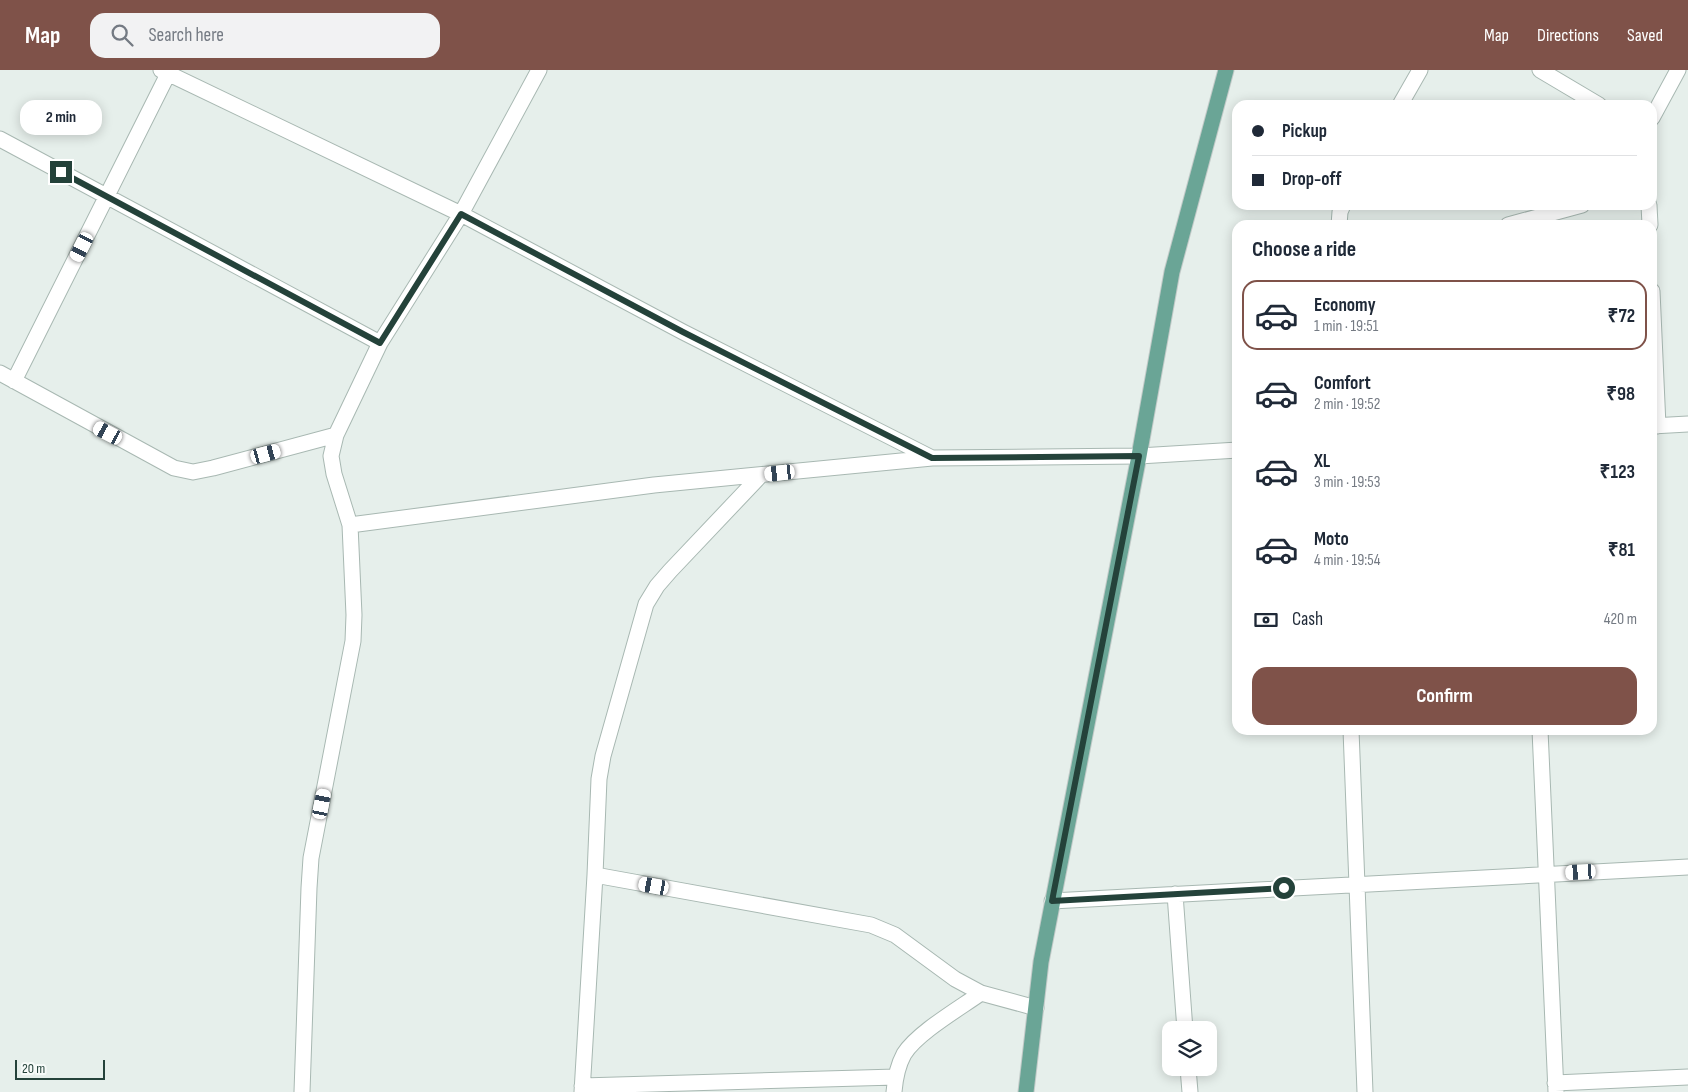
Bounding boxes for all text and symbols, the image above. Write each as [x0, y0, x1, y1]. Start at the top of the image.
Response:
search box [90, 13, 440, 58]
text: Map [25, 21, 60, 50]
icon: search [108, 21, 136, 49]
text: Search here [148, 24, 224, 47]
text: Map [1484, 25, 1509, 46]
text: Directions [1537, 25, 1599, 46]
text: Saved [1627, 25, 1663, 46]
callout: 2 min [20, 99, 102, 134]
text: 2 min [46, 108, 76, 127]
text: Pickup [1282, 120, 1327, 143]
route end [50, 161, 72, 183]
text: Drop-off [1282, 168, 1342, 191]
car [68, 230, 95, 264]
text: Choose a ride [1252, 236, 1356, 263]
icon: car [1254, 293, 1299, 338]
text: Economy [1314, 294, 1376, 317]
text: ₹72 [1608, 305, 1635, 328]
text: 1 min · 19:51 [1314, 317, 1378, 336]
icon: car [1254, 371, 1299, 416]
text: Comfort [1314, 372, 1371, 395]
text: ₹98 [1606, 383, 1635, 406]
text: 2 min · 19:52 [1314, 395, 1380, 414]
car [91, 419, 124, 447]
car [249, 443, 282, 465]
icon: car [1254, 449, 1299, 494]
text: XL [1314, 450, 1330, 473]
text: ₹123 [1600, 461, 1635, 484]
car [764, 464, 795, 482]
text: 3 min · 19:53 [1314, 473, 1380, 492]
icon: car [1254, 527, 1299, 572]
text: Moto [1314, 528, 1349, 551]
text: ₹81 [1608, 539, 1635, 562]
text: 4 min · 19:54 [1314, 551, 1380, 570]
icon: cash [1252, 606, 1280, 634]
text: Cash [1292, 608, 1323, 631]
text: 420 m [1604, 610, 1637, 629]
button: Confirm [1252, 667, 1637, 725]
car [311, 788, 332, 820]
car [1565, 864, 1596, 880]
car [637, 876, 670, 896]
route start [1273, 877, 1295, 899]
map controls [1162, 1021, 1217, 1076]
button: layers [1162, 1021, 1217, 1076]
scale bar [15, 1057, 105, 1080]
text: 20 m [22, 1060, 45, 1077]

